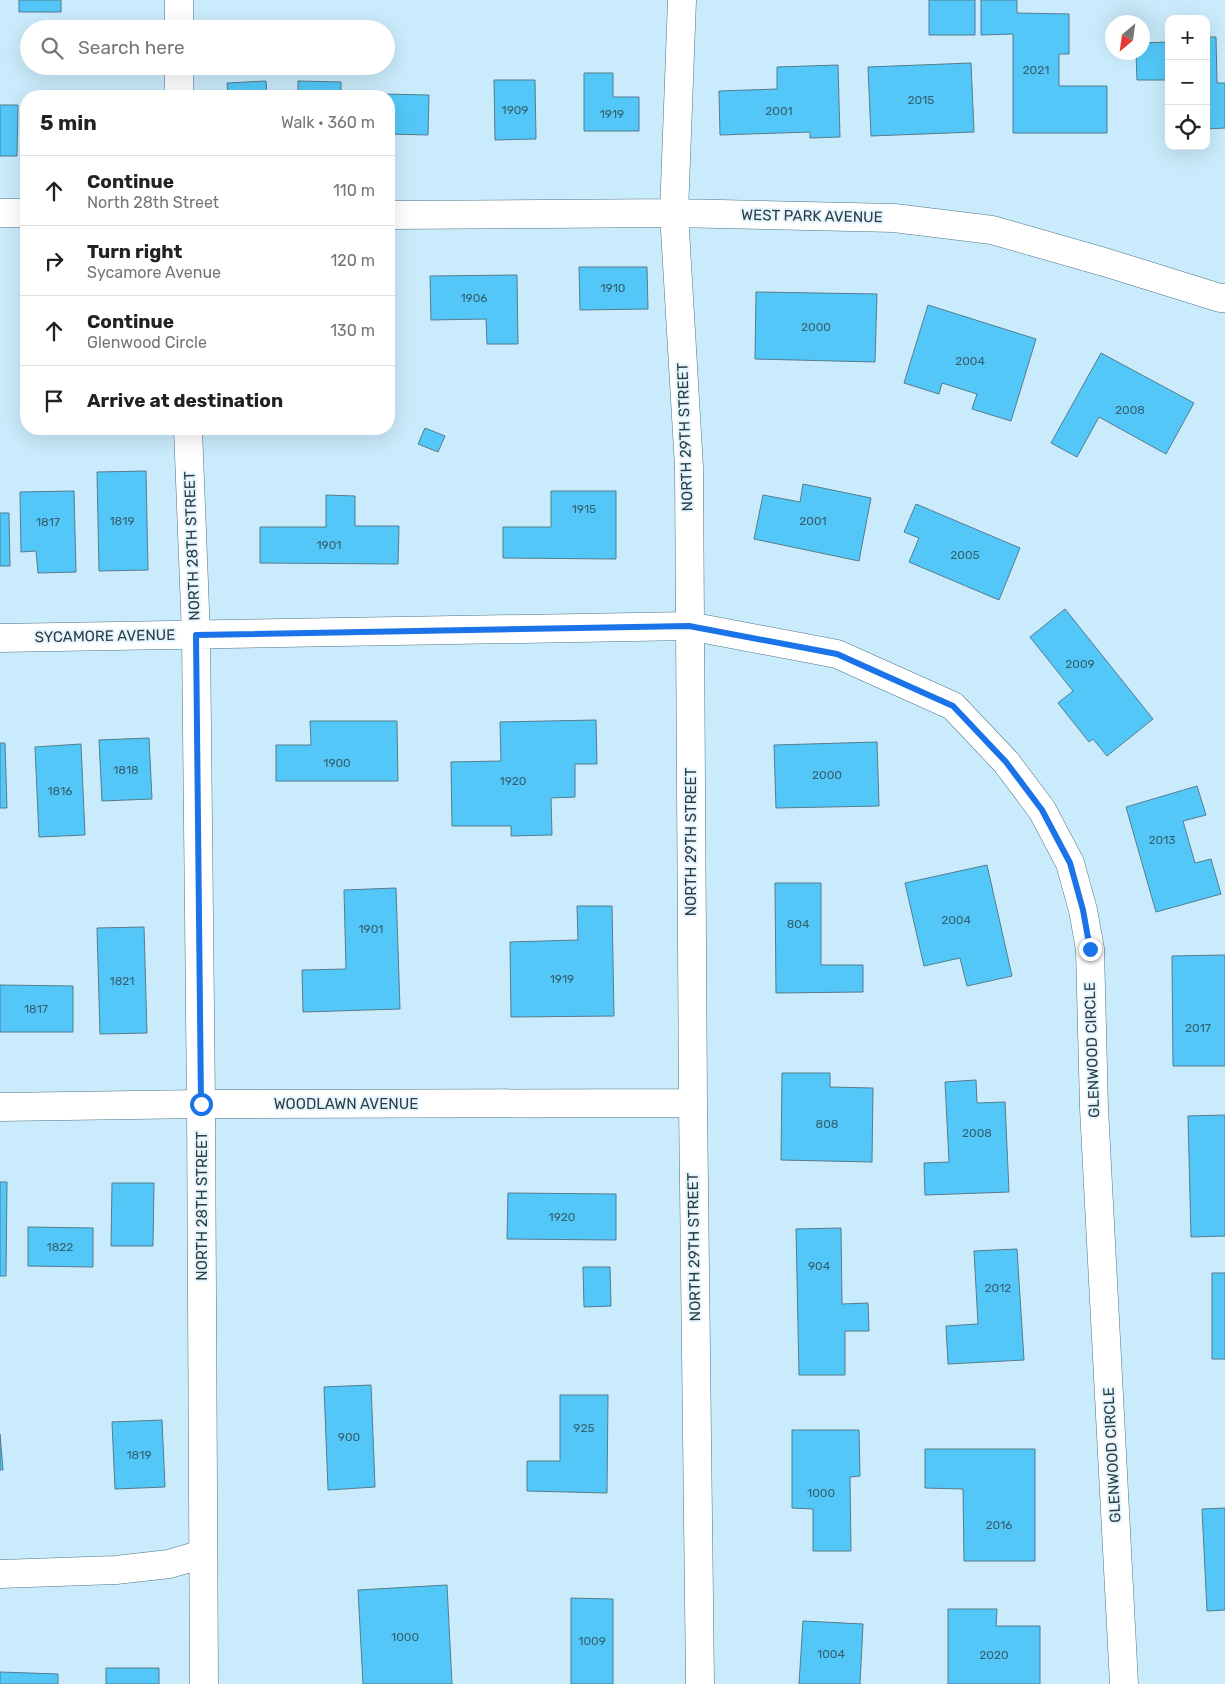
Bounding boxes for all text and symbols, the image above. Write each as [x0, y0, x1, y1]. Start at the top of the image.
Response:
north arrow [1105, 15, 1150, 60]
map controls [1165, 15, 1210, 150]
button: + [1165, 15, 1210, 60]
search box [20, 20, 395, 75]
icon: search [38, 34, 66, 62]
text: Search here [78, 36, 185, 59]
button: − [1165, 60, 1210, 105]
house number: 2021 [1023, 63, 1049, 77]
house number: 2015 [908, 93, 934, 107]
house number: 1909 [502, 103, 529, 117]
house number: 2001 [765, 104, 793, 118]
button: locate [1165, 105, 1210, 150]
house number: 1919 [600, 107, 624, 121]
text: 5 min [40, 110, 97, 135]
text: Walk · 360 m [281, 113, 375, 132]
text: Continue [87, 170, 174, 193]
icon: ahead [40, 177, 68, 205]
text: 110 m [333, 181, 375, 200]
text: North 28th Street [87, 193, 219, 212]
street label: WEST PARK AVENUE [741, 206, 883, 226]
text: Turn right [87, 240, 182, 263]
icon: right [40, 247, 68, 275]
text: 120 m [330, 251, 375, 270]
text: Sycamore Avenue [87, 263, 221, 282]
house number: 1910 [600, 281, 626, 295]
house number: 1906 [460, 291, 488, 305]
text: Continue [87, 310, 174, 333]
icon: ahead [40, 317, 68, 345]
house number: 2000 [801, 320, 831, 334]
text: 130 m [330, 321, 375, 340]
text: Glenwood Circle [87, 333, 207, 352]
house number: 2004 [955, 354, 985, 368]
street label: NORTH 29TH STREET [673, 362, 697, 512]
icon: arrive [40, 387, 68, 415]
text: Arrive at destination [87, 389, 283, 412]
house number: 2008 [1115, 403, 1145, 417]
street label: NORTH 28TH STREET [180, 471, 204, 621]
house number: 1915 [572, 502, 596, 516]
house number: 1819 [109, 514, 135, 528]
house number: 2001 [799, 514, 827, 528]
house number: 1817 [36, 515, 60, 529]
house number: 1901 [316, 538, 342, 552]
house number: 2005 [950, 548, 980, 562]
street label: SYCAMORE AVENUE [35, 626, 175, 646]
house number: 2009 [1065, 657, 1095, 671]
house number: 1900 [323, 756, 351, 770]
house number: 1818 [113, 763, 139, 777]
street label: NORTH 29TH STREET [682, 767, 700, 916]
house number: 2000 [812, 768, 842, 782]
house number: 1920 [500, 774, 526, 788]
house number: 1816 [47, 784, 73, 798]
house number: 2013 [1148, 833, 1176, 847]
house number: 2004 [941, 913, 971, 927]
house number: 804 [787, 917, 810, 931]
house number: 1901 [358, 922, 384, 936]
route end [1079, 938, 1102, 961]
house number: 1919 [550, 972, 574, 986]
house number: 1821 [110, 974, 134, 988]
street label: GLENWOOD CIRCLE [1081, 982, 1103, 1118]
house number: 1817 [24, 1002, 48, 1016]
house number: 2017 [1185, 1021, 1211, 1035]
route start [190, 1093, 213, 1116]
street label: WOODLAWN AVENUE [274, 1095, 418, 1113]
house number: 808 [816, 1117, 838, 1131]
house number: 2008 [962, 1126, 992, 1140]
street label: NORTH 28TH STREET [193, 1131, 211, 1281]
street label: NORTH 29TH STREET [684, 1172, 704, 1322]
house number: 1920 [549, 1210, 575, 1224]
house number: 1822 [47, 1240, 73, 1254]
house number: 904 [808, 1259, 831, 1273]
house number: 2012 [985, 1281, 1011, 1295]
street label: GLENWOOD CIRCLE [1099, 1387, 1125, 1523]
house number: 925 [573, 1421, 595, 1435]
house number: 900 [338, 1430, 360, 1444]
house number: 1819 [126, 1448, 152, 1462]
house number: 1000 [807, 1486, 835, 1500]
house number: 2016 [985, 1518, 1013, 1532]
house number: 1000 [391, 1630, 419, 1644]
house number: 1009 [578, 1634, 606, 1648]
house number: 1004 [817, 1647, 845, 1661]
house number: 2020 [979, 1648, 1009, 1662]

